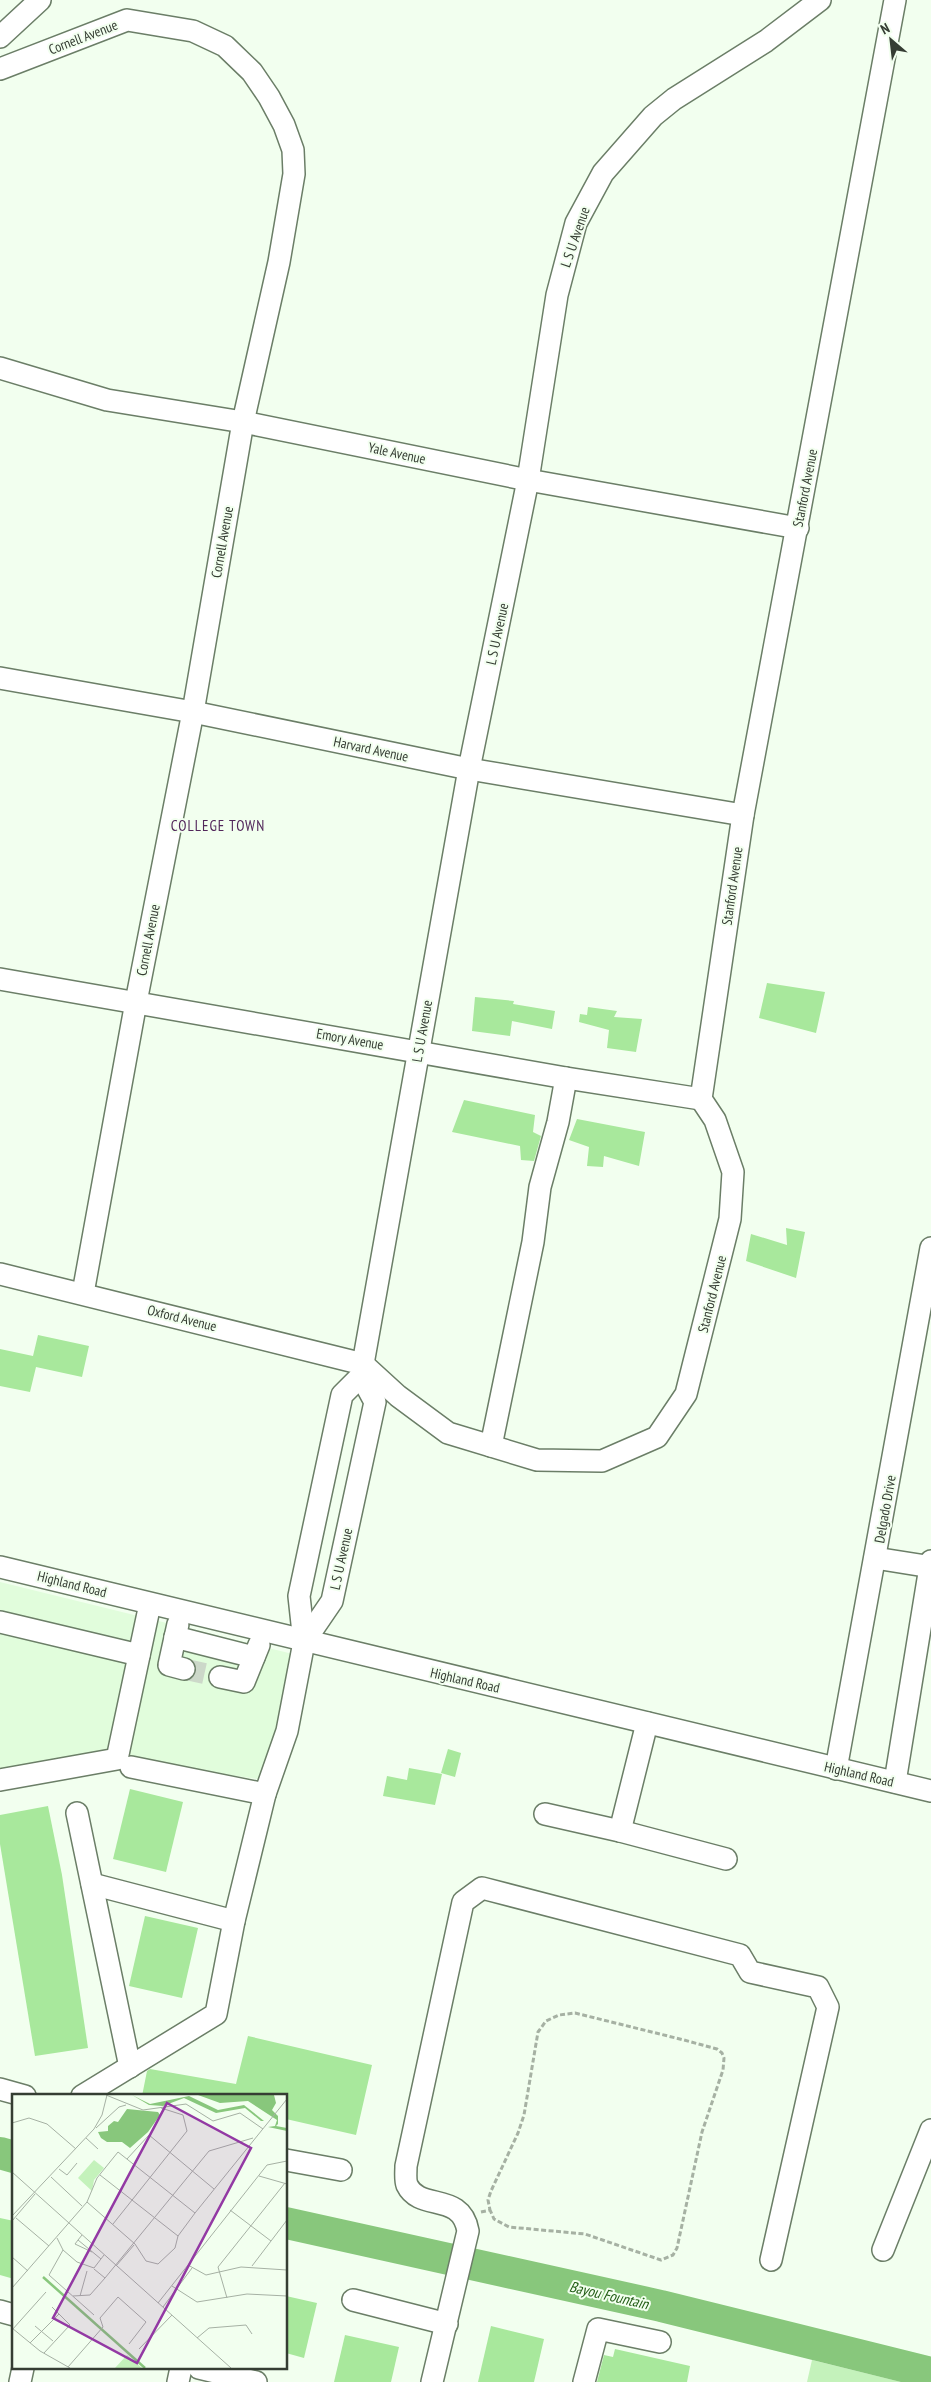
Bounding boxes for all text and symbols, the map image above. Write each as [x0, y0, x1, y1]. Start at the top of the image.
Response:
north arrow [866, 15, 916, 65]
street label: Cornell Avenue [46, 16, 120, 58]
text: N [877, 19, 892, 38]
street label: L S U Avenue [556, 204, 594, 269]
street label: Yale Avenue [367, 438, 428, 468]
street label: Stanford Avenue [789, 447, 821, 529]
street label: Cornell Avenue [207, 505, 237, 579]
street label: L S U Avenue [482, 601, 512, 666]
street label: Harvard Avenue [332, 732, 410, 766]
district label: COLLEGE TOWN [171, 816, 265, 835]
street label: Stanford Avenue [718, 845, 746, 926]
street label: Cornell Avenue [132, 903, 164, 977]
street label: L S U Avenue [408, 998, 436, 1063]
street label: Emory Avenue [315, 1024, 385, 1054]
street label: Stanford Avenue [694, 1253, 730, 1335]
street label: Oxford Avenue [146, 1301, 219, 1335]
street label: Delgado Drive [870, 1473, 900, 1544]
street label: L S U Avenue [326, 1526, 356, 1591]
street label: Highland Road [36, 1567, 108, 1601]
street label: Highland Road [429, 1663, 501, 1697]
street label: Highland Road [823, 1757, 895, 1791]
inset map [12, 2094, 288, 2370]
water label: Bayou Fountain [568, 2277, 652, 2314]

